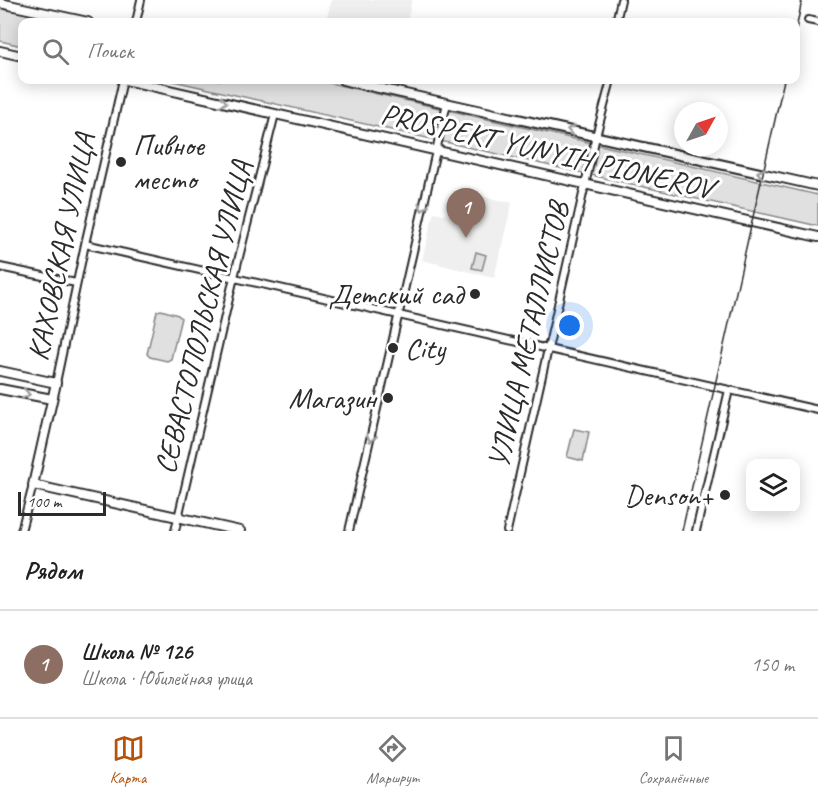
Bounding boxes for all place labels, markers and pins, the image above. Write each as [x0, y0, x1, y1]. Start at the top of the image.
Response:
place label: Пивное место [133, 126, 206, 198]
marker: Пивное место [114, 155, 128, 169]
pin: 1 [446, 188, 486, 238]
place label: Детский сад [328, 275, 465, 313]
marker: Детский сад [468, 287, 482, 301]
place label: City [405, 329, 447, 367]
marker: City [386, 341, 400, 355]
place label: Магазин [289, 379, 379, 417]
marker: Магазин [381, 391, 395, 405]
place label: Denson+ [624, 476, 715, 514]
marker: Denson+ [718, 488, 732, 502]

